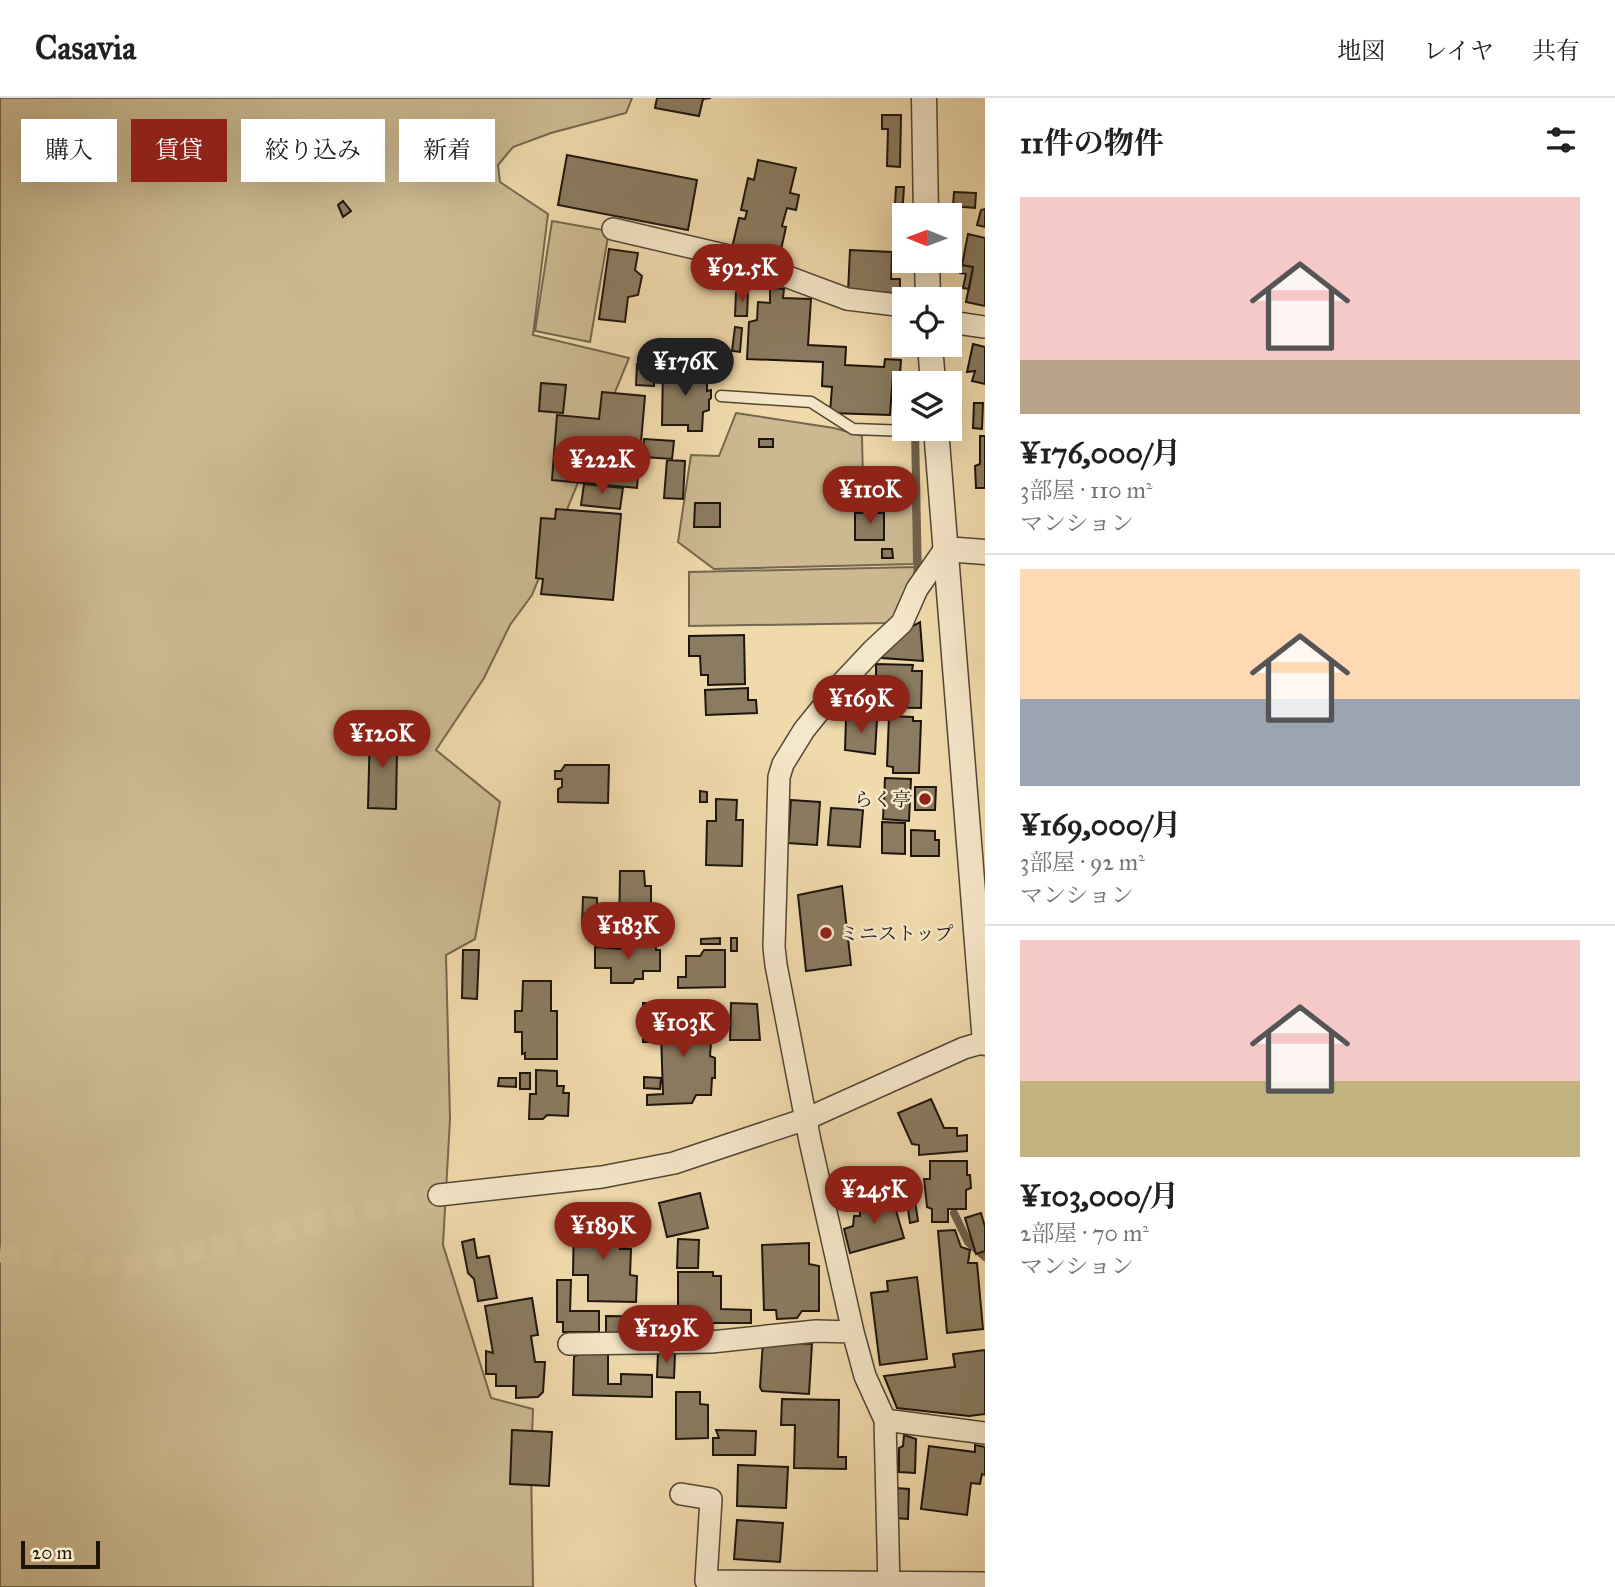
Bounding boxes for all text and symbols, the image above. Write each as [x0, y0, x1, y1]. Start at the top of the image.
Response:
text: Casavia [35, 28, 136, 68]
text: 地図 [1337, 36, 1385, 66]
text: レイヤ [1423, 36, 1494, 66]
text: 共有 [1532, 36, 1580, 66]
chip: 購入 [21, 119, 117, 182]
chip: 賃貸 [131, 119, 227, 182]
chip: 絞り込み [241, 119, 385, 182]
chip: 新着 [399, 119, 495, 182]
icon: filters [1542, 121, 1580, 159]
text: 11件の物件 [1020, 125, 1164, 161]
north arrow [892, 203, 962, 273]
map controls [892, 203, 962, 441]
icon: home [1237, 243, 1363, 369]
pin: ¥92.5K [685, 244, 799, 304]
text: ¥92.5K [707, 253, 777, 281]
button: locate [892, 287, 962, 357]
pin: ¥176K [636, 338, 734, 398]
text: ¥176K [653, 347, 717, 375]
button: layers [892, 371, 962, 441]
text: ¥176,000/月 [1020, 435, 1181, 471]
pin: ¥222K [553, 436, 651, 496]
text: ¥222K [569, 445, 635, 473]
pin: ¥110K [821, 466, 919, 526]
text: ¥110K [839, 475, 901, 503]
text: 3部屋 · 110 m² [1020, 476, 1153, 504]
text: マンション [1020, 509, 1134, 537]
icon: home [1237, 615, 1363, 741]
pin: ¥169K [812, 676, 910, 735]
text: ¥169K [829, 684, 893, 712]
pin: ¥120K [333, 710, 431, 770]
text: ¥120K [349, 719, 415, 747]
place label: らく亭 [854, 788, 911, 811]
marker: らく亭 [917, 791, 933, 807]
text: ¥169,000/月 [1020, 807, 1181, 843]
text: 3部屋 · 92 m² [1020, 848, 1145, 876]
text: マンション [1020, 881, 1134, 909]
pin: ¥183K [579, 902, 677, 962]
text: ¥183K [597, 911, 659, 939]
place label: ミニストップ [840, 922, 953, 945]
marker: ミニストップ [818, 925, 834, 941]
icon: home [1237, 986, 1363, 1112]
pin: ¥103K [634, 1000, 732, 1059]
text: ¥103K [652, 1008, 715, 1036]
pin: ¥245K [825, 1166, 923, 1226]
text: ¥245K [841, 1175, 907, 1203]
text: ¥103,000/月 [1020, 1178, 1179, 1214]
pin: ¥189K [554, 1202, 652, 1262]
text: ¥189K [570, 1211, 636, 1239]
text: 2部屋 · 70 m² [1020, 1219, 1149, 1247]
text: マンション [1020, 1252, 1134, 1280]
pin: ¥129K [617, 1306, 715, 1365]
text: ¥129K [634, 1314, 698, 1342]
scale bar [21, 1538, 100, 1570]
text: 20 m [32, 1541, 73, 1564]

